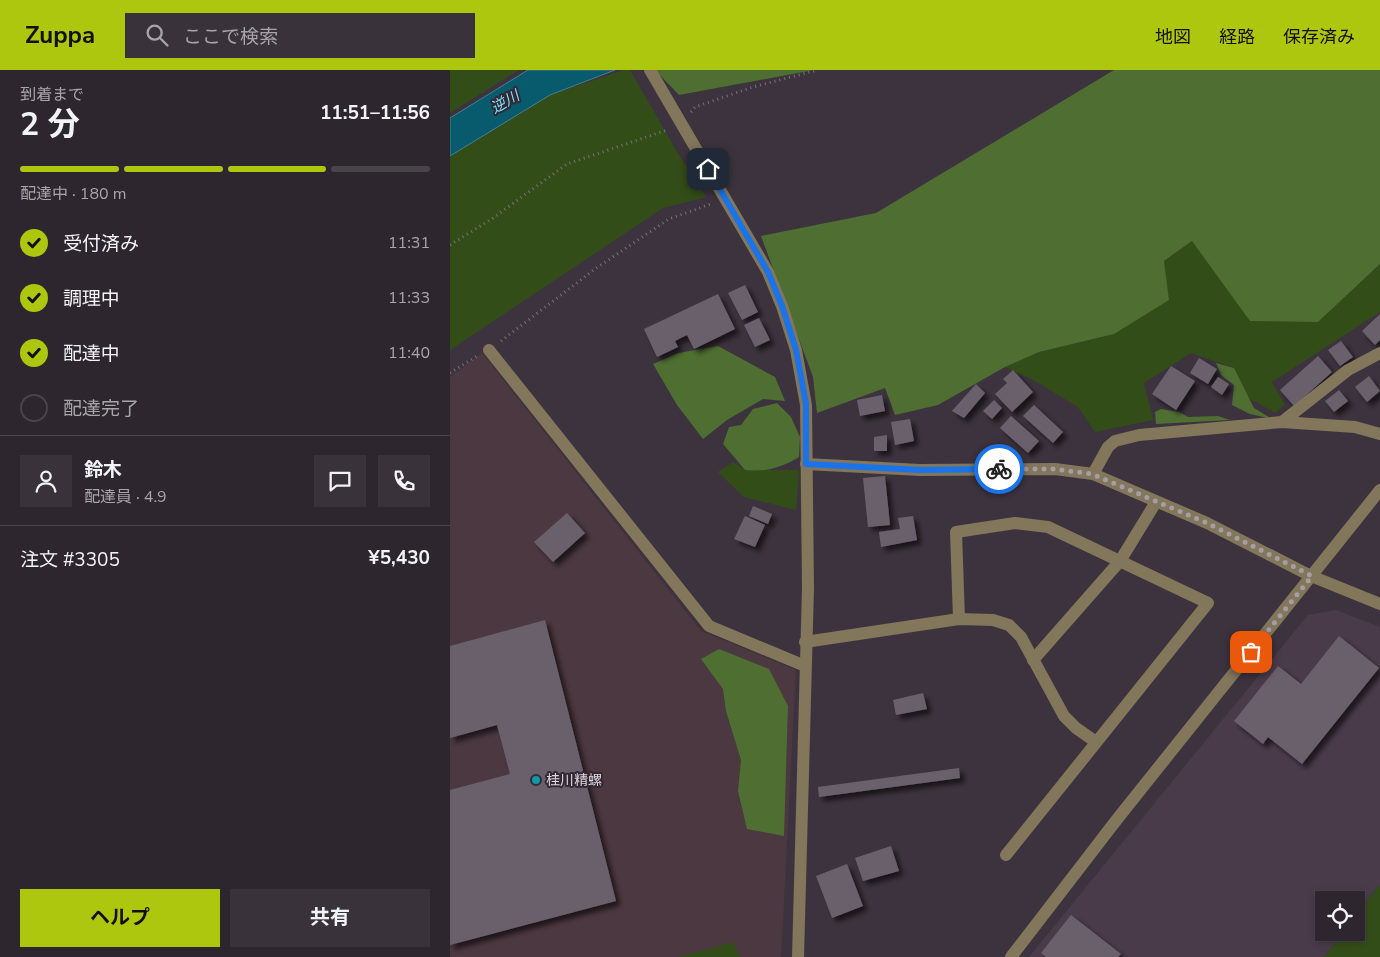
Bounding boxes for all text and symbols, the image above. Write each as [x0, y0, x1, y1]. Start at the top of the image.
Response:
search box [125, 13, 475, 58]
text: Zuppa [25, 19, 95, 51]
icon: search [143, 21, 171, 49]
text: ここで検索 [183, 24, 278, 50]
text: 地図 [1155, 25, 1191, 49]
text: 経路 [1219, 25, 1255, 49]
text: 保存済み [1283, 25, 1355, 49]
text: 到着まで [20, 84, 84, 106]
water label: 逆川 [487, 85, 525, 118]
text: 11:51–11:56 [320, 100, 430, 126]
text: 2 分 [20, 103, 80, 146]
pin [687, 148, 729, 190]
icon: home [694, 155, 722, 183]
text: 配達中 · 180 m [20, 183, 126, 205]
icon: check [20, 229, 48, 257]
text: 受付済み [63, 231, 139, 257]
text: 11:31 [388, 232, 430, 254]
icon: check [20, 284, 48, 312]
text: 調理中 [63, 286, 120, 312]
text: 11:33 [388, 287, 430, 309]
icon: check [20, 339, 48, 367]
text: 配達中 [63, 341, 120, 367]
text: 11:40 [388, 342, 430, 364]
text: 配達完了 [63, 396, 139, 422]
courier [974, 444, 1024, 494]
button: person [20, 455, 72, 507]
button: chat [314, 455, 366, 507]
button: phone [378, 455, 430, 507]
icon: bike [985, 455, 1013, 483]
text: 鈴木 [84, 457, 122, 483]
text: 配達員 · 4.9 [84, 486, 167, 508]
text: ¥5,430 [368, 545, 430, 571]
text: 注文 #3305 [20, 547, 120, 573]
pin [1230, 631, 1272, 673]
icon: bag [1237, 638, 1265, 666]
place label: 桂川精螺 [546, 771, 602, 790]
marker: 桂川精螺 [530, 774, 542, 786]
button: ヘルプ [20, 889, 220, 947]
button: 共有 [230, 889, 430, 947]
map controls [1315, 891, 1365, 941]
button: locate [1315, 891, 1365, 941]

